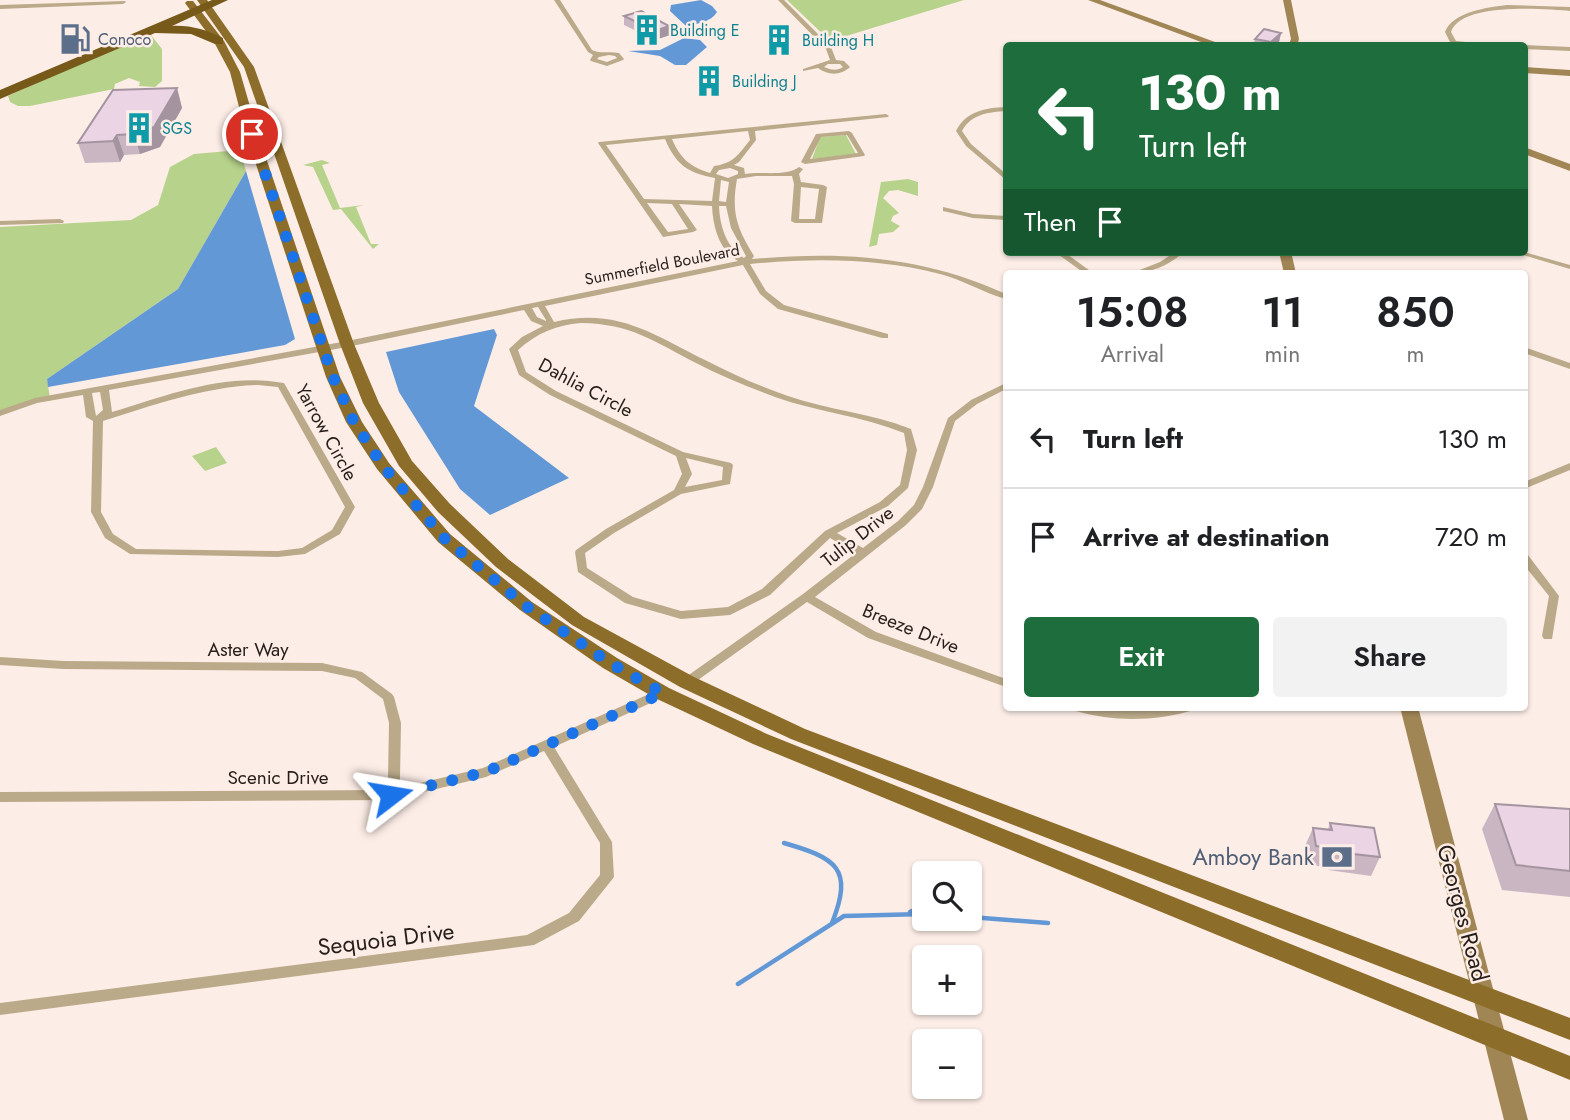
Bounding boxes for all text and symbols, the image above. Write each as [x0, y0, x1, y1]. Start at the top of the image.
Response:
building icon: Building E [630, 13, 664, 47]
place label: Building E [670, 19, 740, 42]
fuel station icon: Conoco [58, 22, 92, 56]
building icon: Building H [762, 23, 796, 57]
place label: Conoco [98, 28, 151, 51]
place label: Building H [802, 29, 874, 52]
text: 130 m [1139, 58, 1282, 128]
building icon: Building J [692, 64, 726, 98]
place label: Building J [732, 70, 797, 93]
icon: left [1024, 70, 1115, 161]
pin [222, 104, 282, 164]
building icon: SGS [122, 111, 156, 145]
icon: arrive [233, 115, 271, 153]
place label: SGS [162, 117, 192, 140]
text: Turn left [1139, 123, 1246, 169]
text: Then [1024, 203, 1077, 241]
icon: arrive [1091, 203, 1129, 241]
street label: Summerfield Boulevard [583, 238, 742, 291]
text: 15:08 [1076, 282, 1188, 343]
text: 11 [1262, 282, 1303, 343]
text: 850 [1376, 282, 1455, 343]
text: Arrival [1101, 337, 1164, 371]
text: min [1264, 337, 1300, 371]
text: m [1407, 337, 1424, 371]
street label: Dahlia Circle [534, 351, 638, 424]
street label: Yarrow Circle [289, 379, 364, 486]
icon: left [1024, 420, 1062, 458]
text: Turn left [1083, 420, 1183, 458]
text: 130 m [1437, 420, 1507, 458]
street label: Tulip Drive [815, 499, 899, 573]
icon: arrive [1024, 518, 1062, 556]
text: Arrive at destination [1083, 518, 1330, 556]
text: 720 m [1435, 518, 1507, 556]
street label: Breeze Drive [858, 597, 963, 660]
button: Exit [1024, 617, 1259, 697]
button: Share [1273, 617, 1507, 697]
street label: Aster Way [207, 636, 289, 663]
position arrow [354, 758, 428, 832]
street label: Scenic Drive [227, 764, 329, 791]
place label: Amboy Bank [1192, 840, 1315, 874]
bank icon: Amboy Bank [1320, 840, 1354, 874]
street label: Georges Road [1428, 841, 1498, 985]
map controls [912, 861, 982, 1099]
button: search [912, 861, 982, 931]
street label: Sequoia Drive [316, 914, 456, 964]
button: + [912, 945, 982, 1015]
button: − [912, 1029, 982, 1099]

